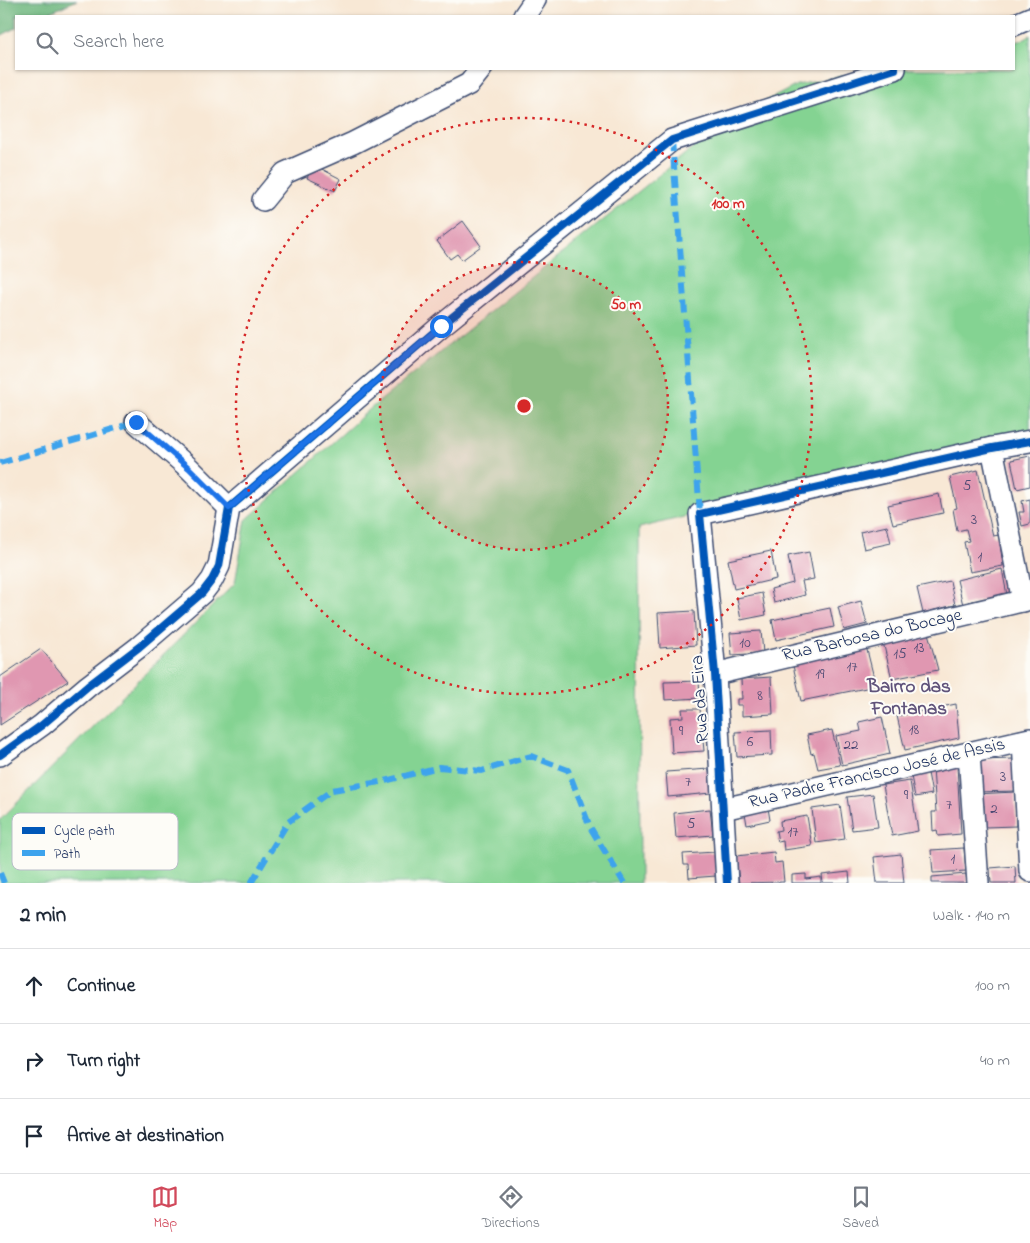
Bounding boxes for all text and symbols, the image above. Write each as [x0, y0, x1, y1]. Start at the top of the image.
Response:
search box [15, 15, 1015, 70]
icon: search [33, 29, 61, 57]
text: Search here [73, 29, 164, 56]
text: 100 m [711, 193, 745, 215]
text: 50 m [611, 294, 642, 316]
route start [430, 315, 453, 338]
centre of rings [515, 397, 533, 415]
route end [125, 411, 148, 434]
house number: 5 [963, 475, 972, 497]
house number: 3 [971, 509, 977, 531]
house number: 1 [978, 546, 983, 568]
street label: Rua Barbosa do Bocage [780, 602, 965, 670]
house number: 10 [739, 632, 751, 654]
house number: 13 [914, 637, 924, 659]
house number: 15 [893, 643, 907, 665]
street label: Rua da Eira [685, 654, 717, 744]
house number: 17 [847, 656, 857, 678]
house number: 19 [815, 663, 825, 685]
district label: Bairro das Fontanas [866, 674, 951, 723]
house number: 8 [757, 685, 763, 707]
house number: 18 [909, 719, 920, 741]
house number: 9 [679, 720, 684, 742]
house number: 6 [747, 731, 754, 753]
street label: Rua Padre Francisco José de Assis [746, 732, 1008, 816]
house number: 22 [844, 734, 859, 756]
house number: 3 [1000, 766, 1006, 788]
house number: 7 [685, 771, 691, 793]
house number: 9 [904, 784, 909, 806]
house number: 7 [946, 794, 952, 816]
house number: 2 [990, 798, 998, 820]
legend [12, 813, 178, 870]
house number: 5 [687, 813, 696, 835]
text: Cycle path [54, 821, 115, 843]
house number: 17 [788, 821, 798, 843]
text: Path [54, 844, 80, 865]
house number: 1 [951, 848, 956, 870]
text: 2 min [20, 901, 66, 931]
text: Walk · 140 m [933, 904, 1010, 928]
icon: ahead [20, 972, 48, 1000]
text: Continue [67, 973, 135, 1000]
text: 100 m [975, 974, 1010, 998]
icon: right [20, 1047, 48, 1075]
text: Turn right [67, 1048, 140, 1075]
text: 40 m [980, 1049, 1010, 1073]
icon: arrive [20, 1122, 48, 1150]
text: Arrive at destination [67, 1123, 224, 1150]
tab: Map [151, 1183, 179, 1234]
tab: Directions [482, 1183, 540, 1234]
tab: Saved [842, 1183, 879, 1234]

